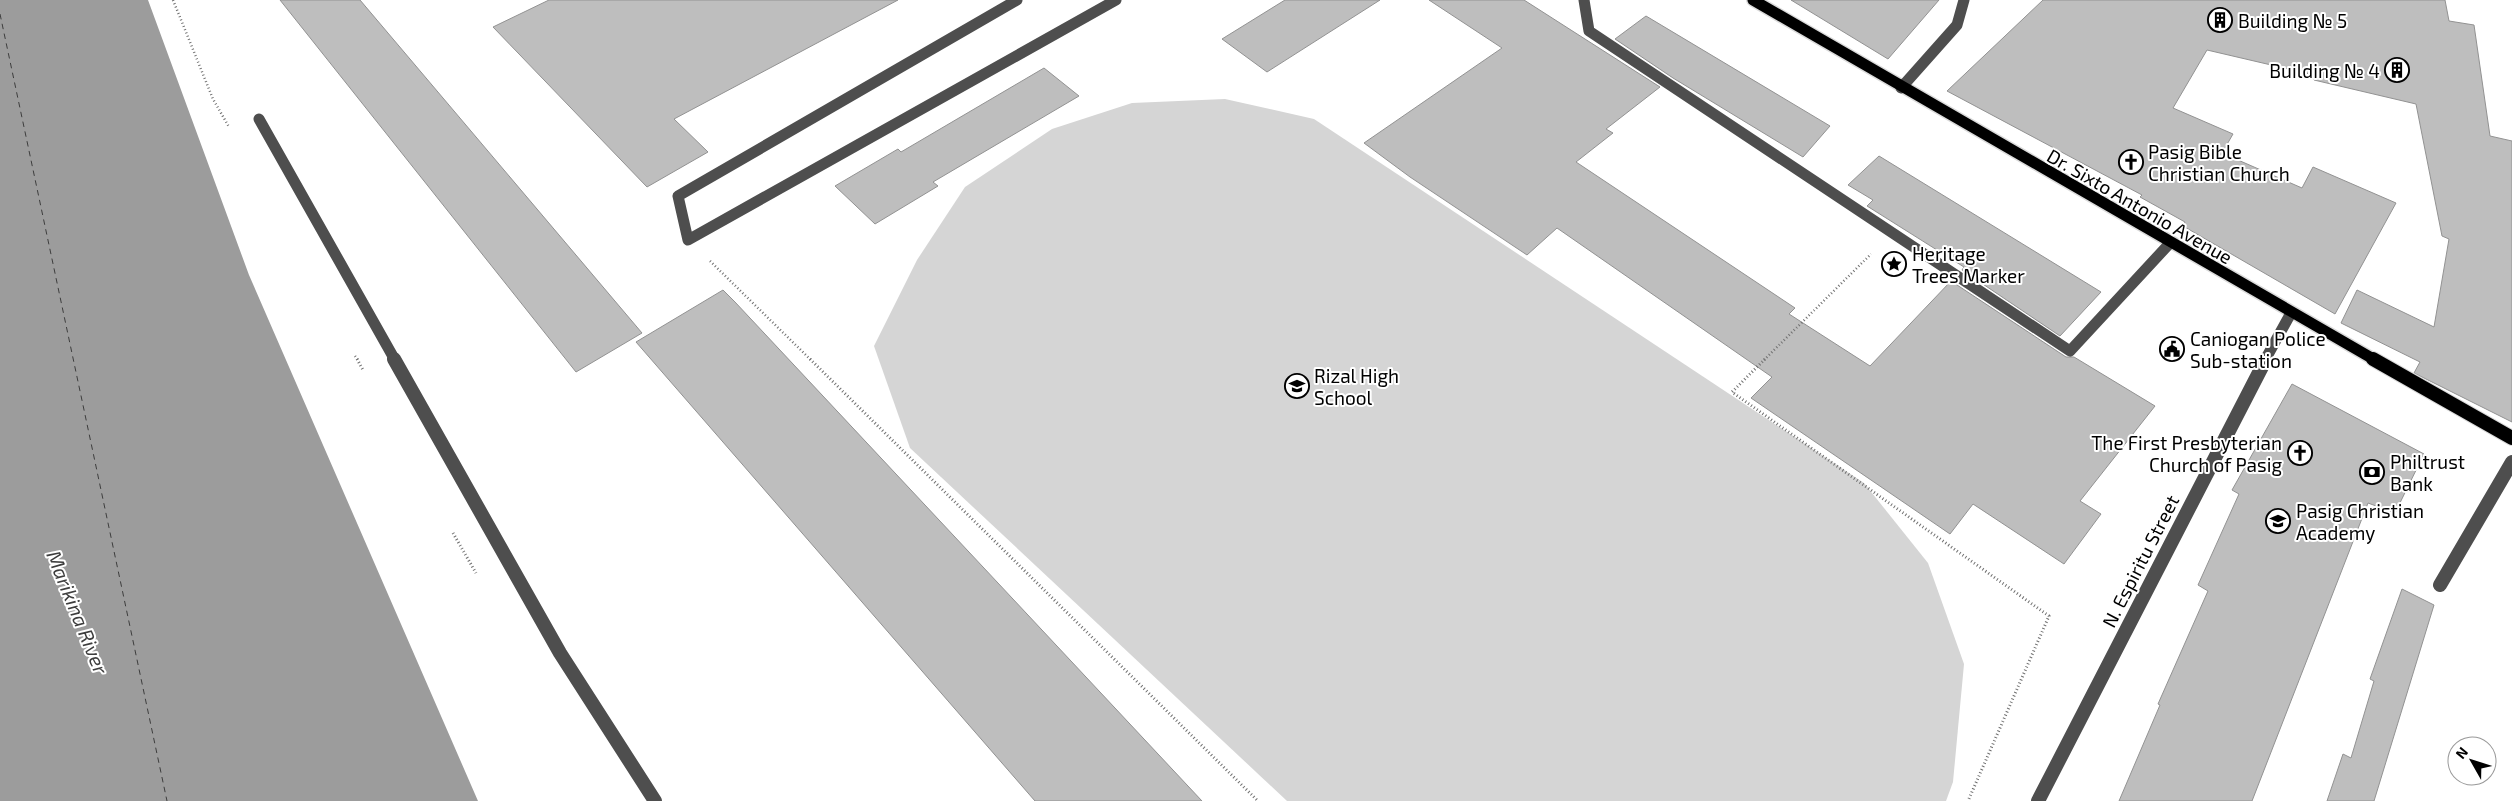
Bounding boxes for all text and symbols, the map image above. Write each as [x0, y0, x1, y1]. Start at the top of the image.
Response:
building icon: Building № 5 [2207, 7, 2233, 33]
place label: Building № 5 [2238, 9, 2347, 32]
building icon: Building № 4 [2384, 57, 2410, 83]
place label: Building № 4 [2269, 59, 2380, 82]
place label: Pasig Bible Christian Church [2148, 140, 2290, 185]
street label: Dr. Sixto Antonio Avenue [2043, 144, 2237, 268]
church icon: Pasig Bible Christian Church [2118, 149, 2144, 175]
place label: Heritage Trees Marker [1912, 242, 2025, 287]
place icon: Heritage Trees Marker [1881, 251, 1907, 277]
place label: Caniogan Police Sub-station [2190, 327, 2326, 372]
public building icon: Caniogan Police Sub-station [2159, 336, 2185, 362]
place label: Rizal High School [1314, 364, 1399, 409]
school or university icon: Rizal High School [1284, 373, 1310, 399]
place label: The First Presbyterian Church of Pasig [2091, 431, 2282, 476]
church icon: The First Presbyterian Church of Pasig [2287, 440, 2313, 466]
place label: Philtrust Bank [2390, 450, 2465, 495]
bank icon: Philtrust Bank [2359, 459, 2385, 485]
street label: N. Espiritu Street [2097, 491, 2183, 631]
place label: Pasig Christian Academy [2296, 499, 2424, 544]
school or university icon: Pasig Christian Academy [2265, 508, 2291, 534]
water label: Marikina River [42, 547, 114, 678]
north arrow [2447, 736, 2497, 786]
text: N [2452, 743, 2471, 762]

